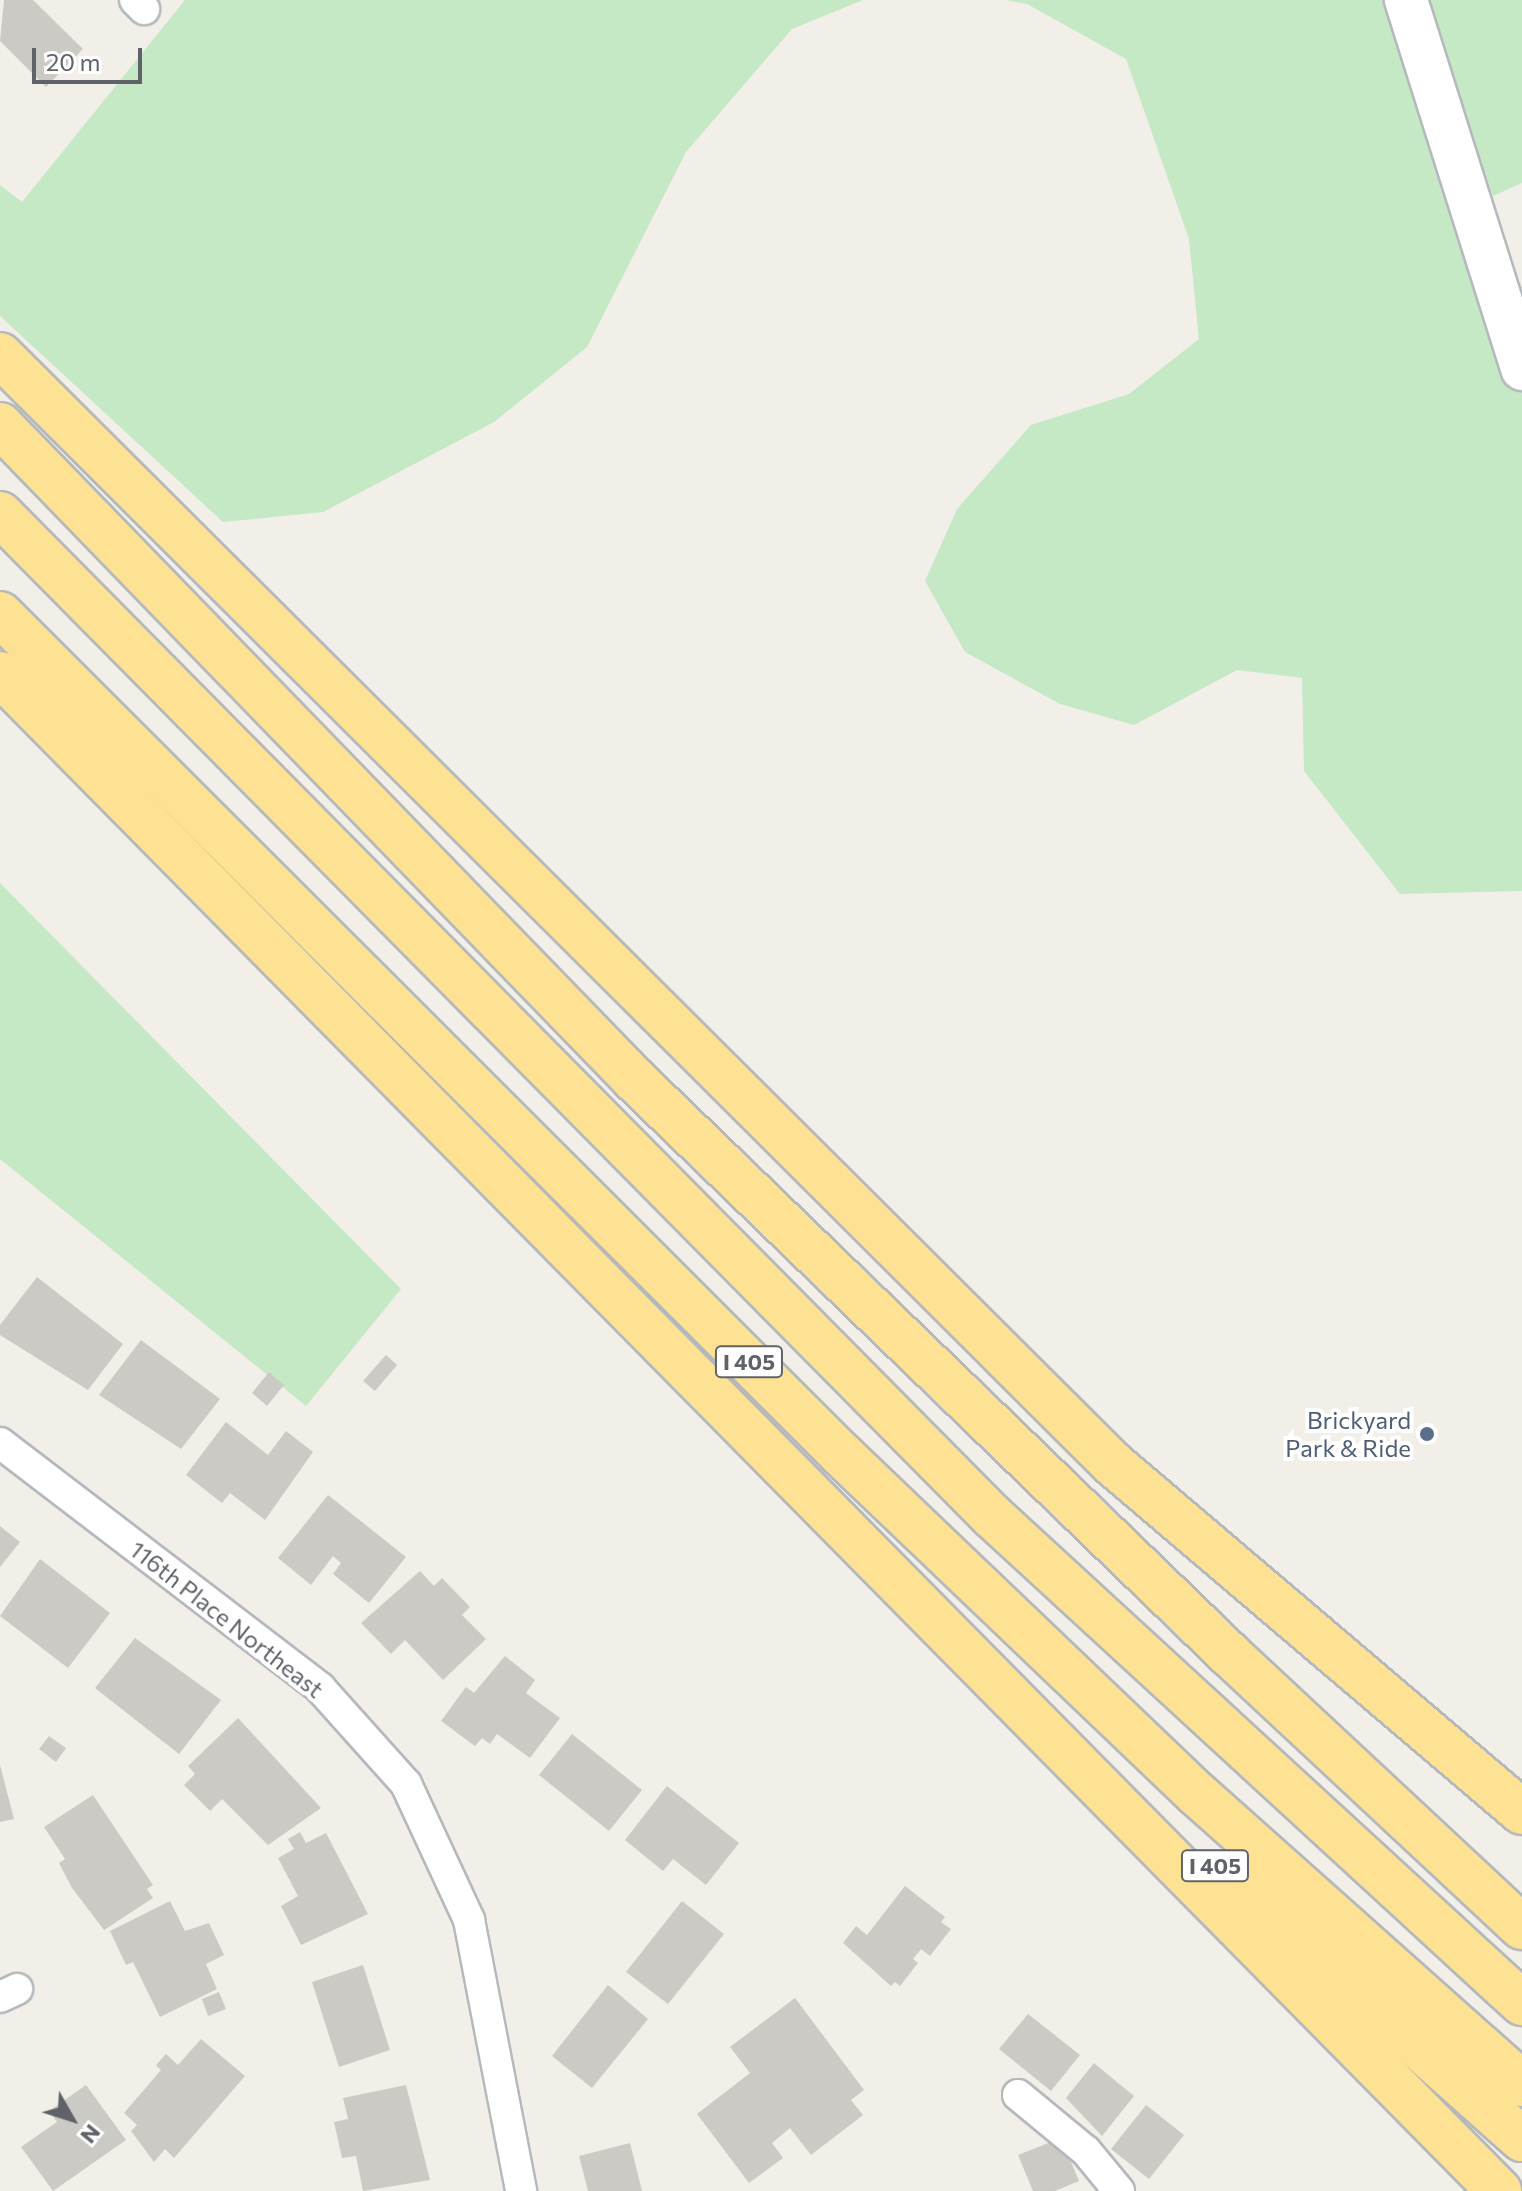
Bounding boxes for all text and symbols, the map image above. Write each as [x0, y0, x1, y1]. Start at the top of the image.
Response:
scale bar [36, 32, 146, 82]
text: 20 m [46, 47, 100, 76]
road number: I 405 [713, 1344, 785, 1380]
place label: Brickyard Park & Ride [1285, 1406, 1411, 1462]
marker: Brickyard Park & Ride [1418, 1425, 1436, 1443]
street label: 116th Place Northeast [125, 1535, 329, 1703]
road number: I 405 [1179, 1848, 1251, 1884]
north arrow [32, 2079, 112, 2159]
text: N [75, 2120, 107, 2149]

